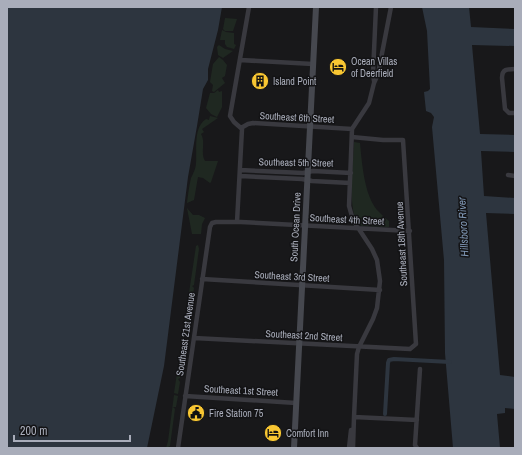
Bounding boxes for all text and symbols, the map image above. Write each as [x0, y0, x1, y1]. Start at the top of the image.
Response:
place label: Ocean Villas of Deerfield [351, 55, 397, 80]
hotel icon: Ocean Villas of Deerfield [328, 57, 348, 77]
building icon: Island Point [250, 71, 270, 91]
place label: Island Point [273, 75, 317, 88]
street label: Southeast 6th Street [259, 109, 335, 126]
street label: Southeast 5th Street [258, 155, 334, 170]
street label: South Ocean Drive [287, 191, 304, 262]
water label: Hillsboro River [454, 196, 472, 257]
street label: Southeast 18th Avenue [393, 201, 410, 287]
street label: Southeast 4th Street [309, 211, 385, 228]
street label: Southeast 3rd Street [254, 268, 331, 285]
street label: Southeast 21st Avenue [173, 291, 198, 377]
street label: Southeast 2nd Street [265, 327, 343, 344]
street label: Southeast 1st Street [204, 382, 279, 399]
public building icon: Fire Station 75 [186, 403, 206, 423]
place label: Fire Station 75 [209, 407, 264, 420]
scale bar [14, 417, 130, 443]
text: 200 m [20, 423, 47, 439]
hotel icon: Comfort Inn [263, 423, 283, 443]
place label: Comfort Inn [286, 427, 329, 440]

